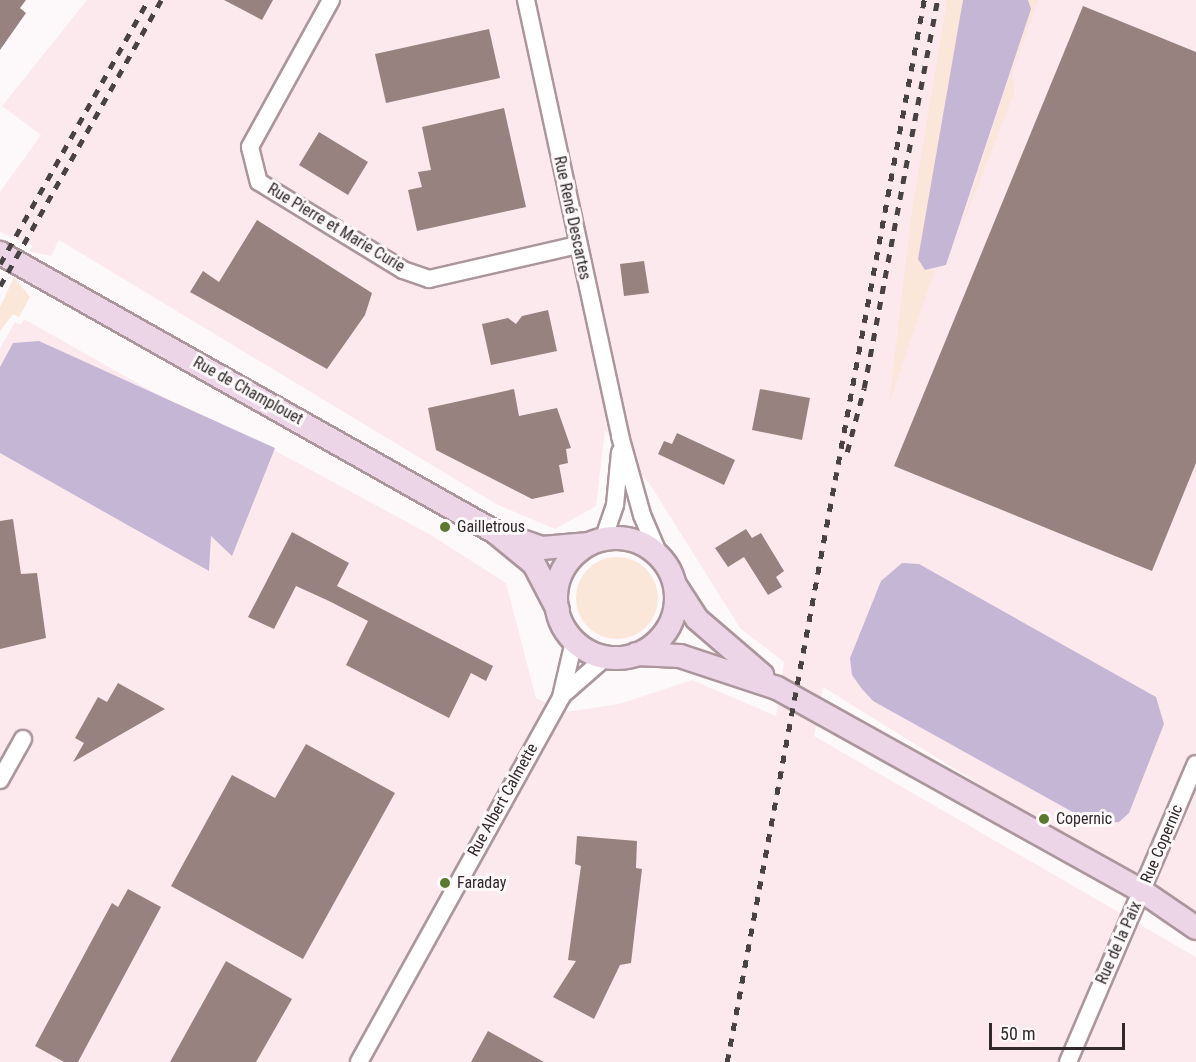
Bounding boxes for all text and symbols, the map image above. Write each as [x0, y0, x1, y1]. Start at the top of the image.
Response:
street label: Rue René Descartes [550, 154, 594, 282]
street label: Rue Pierre et Marie Curie [264, 179, 408, 277]
street label: Rue de Champlouet [190, 353, 306, 429]
place label: Gailletrous [457, 517, 525, 537]
marker: Gailletrous [438, 520, 452, 534]
street label: Rue Albert Calmette [464, 740, 542, 860]
street label: Rue Copernic [1137, 802, 1187, 886]
place label: Copernic [1056, 809, 1112, 829]
marker: Copernic [1037, 812, 1051, 826]
place label: Faraday [457, 873, 506, 893]
marker: Faraday [438, 876, 452, 890]
street label: Rue de la Paix [1092, 899, 1146, 987]
scale bar [992, 1011, 1128, 1049]
text: 50 m [1000, 1023, 1035, 1044]

